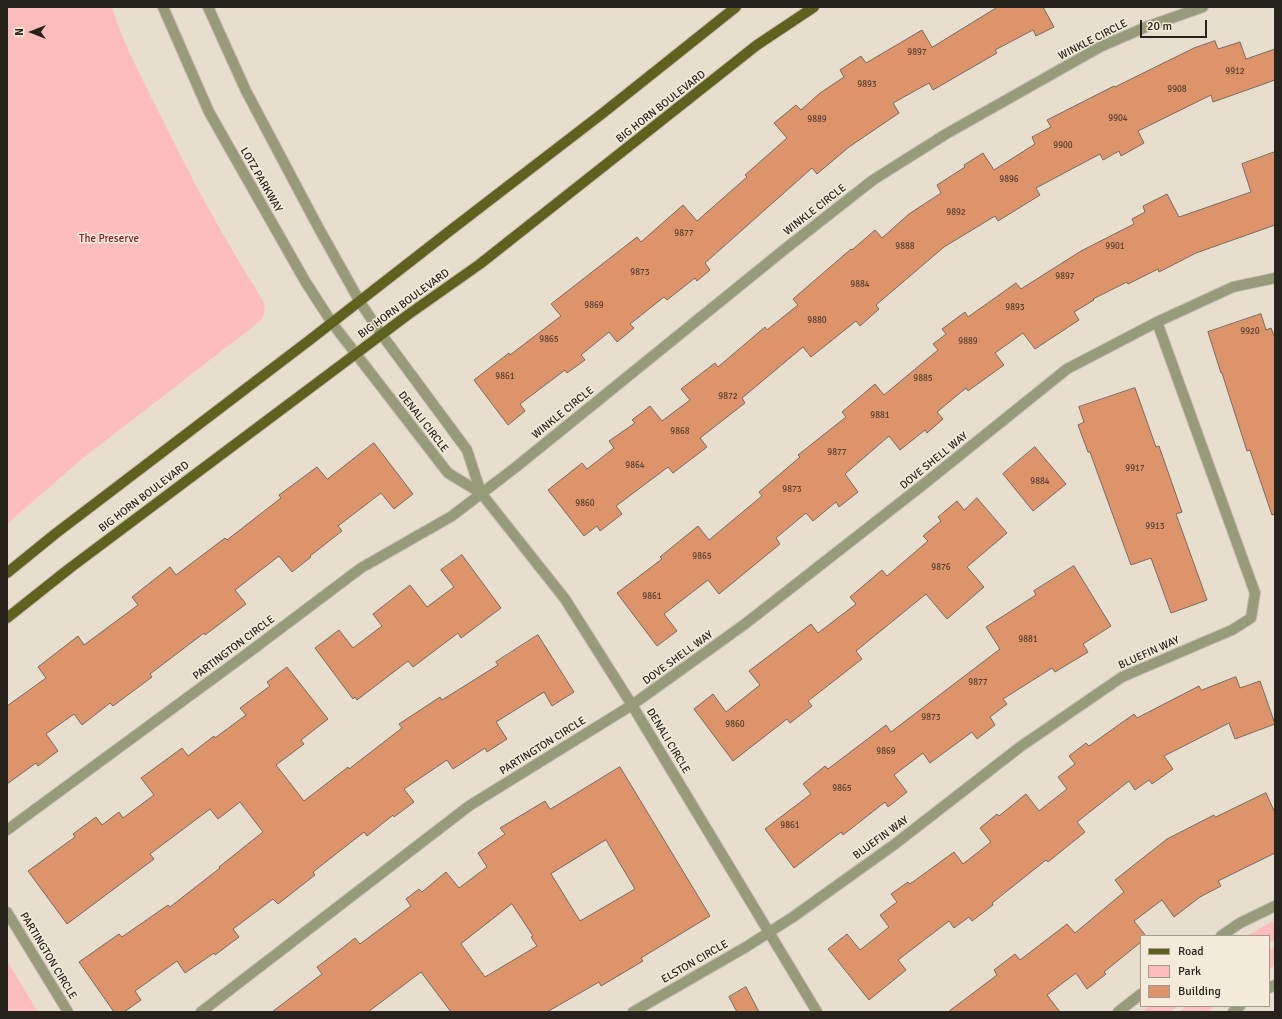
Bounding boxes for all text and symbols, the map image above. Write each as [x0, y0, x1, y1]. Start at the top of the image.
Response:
north arrow [12, 12, 52, 52]
scale bar [1142, 12, 1209, 38]
street label: WINKLE CIRCLE [1056, 17, 1130, 63]
text: 20 m [1147, 19, 1172, 34]
text: N [13, 28, 26, 36]
house number: 9897 [907, 48, 927, 58]
house number: 9912 [1225, 67, 1245, 77]
street label: BIG HORN BOULEVARD [614, 68, 708, 146]
house number: 9893 [857, 80, 877, 90]
house number: 9908 [1167, 85, 1187, 95]
house number: 9904 [1108, 114, 1128, 124]
house number: 9889 [807, 115, 827, 125]
house number: 9900 [1053, 141, 1073, 151]
street label: LOTZ PARKWAY [237, 145, 285, 215]
house number: 9896 [999, 175, 1019, 185]
street label: WINKLE CIRCLE [781, 181, 849, 239]
house number: 9892 [946, 208, 966, 218]
house number: 9877 [674, 229, 694, 239]
park label: The Preserve [79, 232, 139, 246]
house number: 9888 [895, 242, 915, 252]
house number: 9901 [1105, 242, 1125, 252]
street label: BIG HORN BOULEVARD [356, 266, 452, 342]
house number: 9873 [630, 268, 650, 278]
house number: 9897 [1055, 272, 1075, 282]
house number: 9884 [850, 280, 870, 290]
house number: 9869 [584, 301, 604, 311]
house number: 9893 [1005, 303, 1025, 313]
house number: 9880 [807, 316, 827, 326]
house number: 9920 [1240, 327, 1260, 337]
house number: 9865 [539, 335, 559, 345]
house number: 9889 [958, 337, 978, 347]
house number: 9861 [495, 372, 515, 382]
house number: 9885 [913, 374, 933, 384]
street label: WINKLE CIRCLE [529, 384, 597, 442]
street label: DENALI CIRCLE [395, 389, 451, 455]
house number: 9872 [718, 392, 738, 402]
house number: 9881 [870, 411, 890, 421]
house number: 9868 [670, 427, 690, 437]
street label: DOVE SHELL WAY [897, 430, 971, 492]
house number: 9877 [827, 448, 847, 458]
street label: BIG HORN BOULEVARD [96, 459, 192, 535]
house number: 9864 [625, 461, 645, 471]
house number: 9917 [1125, 464, 1145, 474]
house number: 9884 [1030, 477, 1050, 487]
house number: 9873 [782, 485, 802, 495]
house number: 9860 [575, 499, 595, 509]
house number: 9913 [1145, 522, 1165, 532]
house number: 9865 [692, 552, 712, 562]
house number: 9876 [931, 563, 951, 573]
house number: 9861 [642, 592, 662, 602]
street label: PARTINGTON CIRCLE [191, 613, 277, 683]
street label: DOVE SHELL WAY [640, 628, 716, 688]
street label: BLUEFIN WAY [1117, 634, 1181, 672]
house number: 9881 [1018, 635, 1038, 645]
house number: 9877 [968, 678, 988, 688]
street label: DENALI CIRCLE [643, 706, 693, 776]
house number: 9873 [921, 713, 941, 723]
street label: PARTINGTON CIRCLE [498, 714, 588, 778]
house number: 9860 [725, 720, 745, 730]
house number: 9869 [876, 747, 896, 757]
house number: 9865 [832, 784, 852, 794]
street label: BLUEFIN WAY [851, 813, 911, 863]
house number: 9861 [780, 821, 800, 831]
street label: PARTINGTON CIRCLE [17, 910, 79, 1002]
legend [1140, 935, 1270, 1007]
street label: ELSTON CIRCLE [659, 938, 731, 986]
text: Road [1178, 944, 1204, 959]
text: Park [1178, 964, 1201, 979]
text: Building [1178, 984, 1221, 999]

